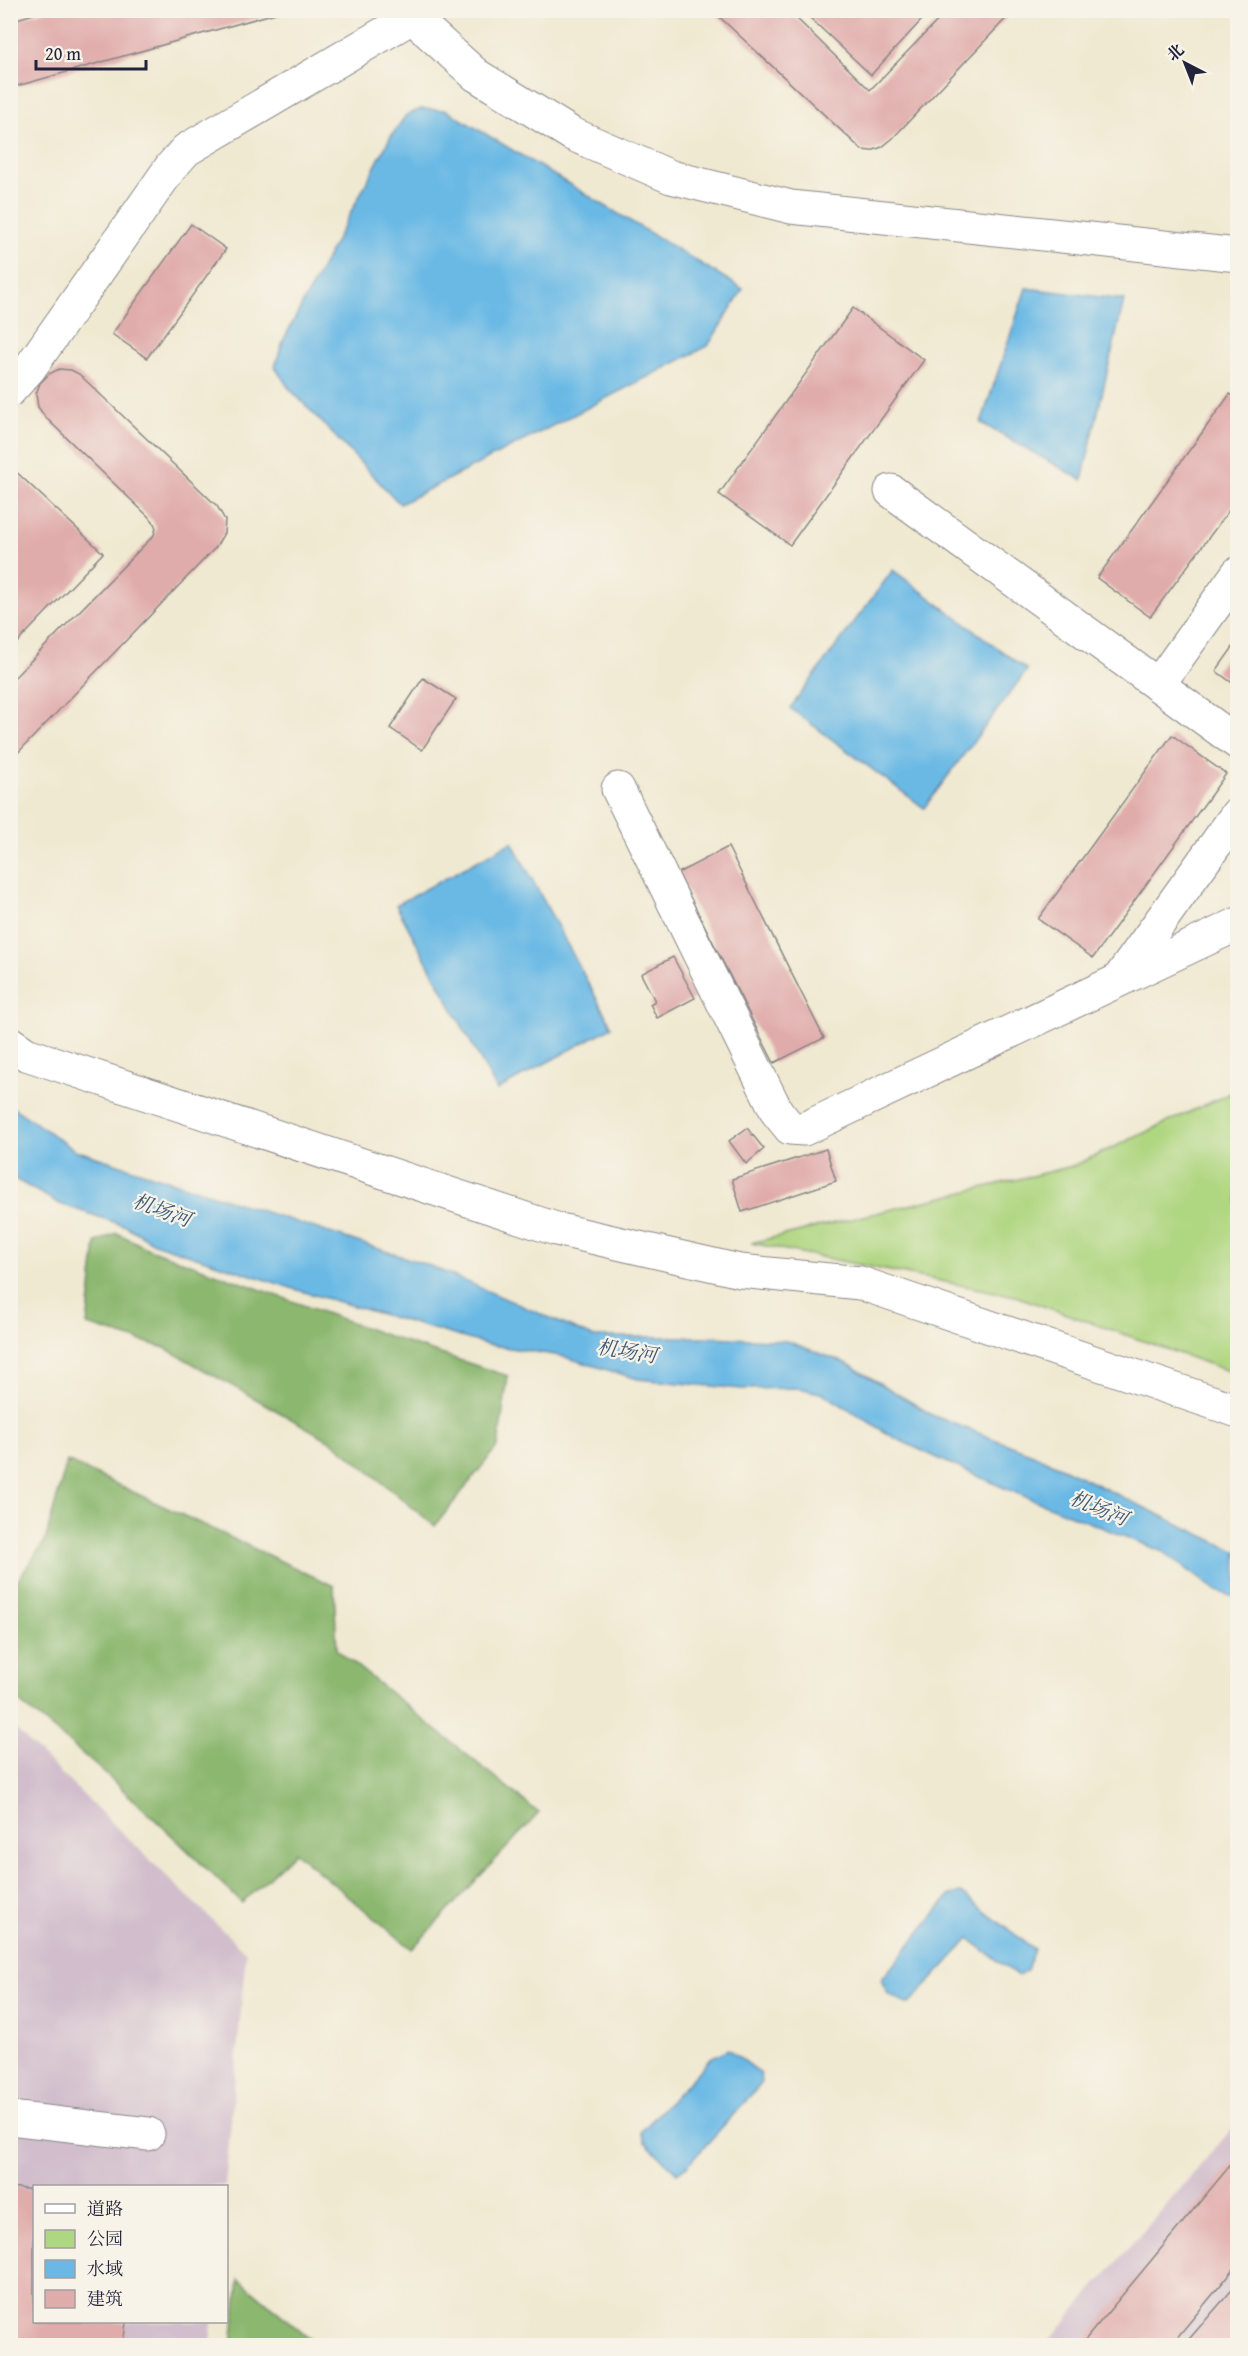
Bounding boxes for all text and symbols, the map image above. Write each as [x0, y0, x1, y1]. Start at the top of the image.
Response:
scale bar [36, 33, 146, 71]
north arrow [1155, 33, 1215, 93]
text: 北 [1161, 38, 1189, 66]
text: 20 m [45, 40, 81, 67]
water label: 机场河 [129, 1186, 198, 1234]
water label: 机场河 [595, 1331, 662, 1370]
water label: 机场河 [1066, 1483, 1135, 1533]
legend [33, 2185, 228, 2323]
text: 道路 [87, 2195, 123, 2222]
text: 公园 [87, 2225, 123, 2252]
text: 水域 [87, 2255, 123, 2282]
text: 建筑 [87, 2285, 123, 2312]

